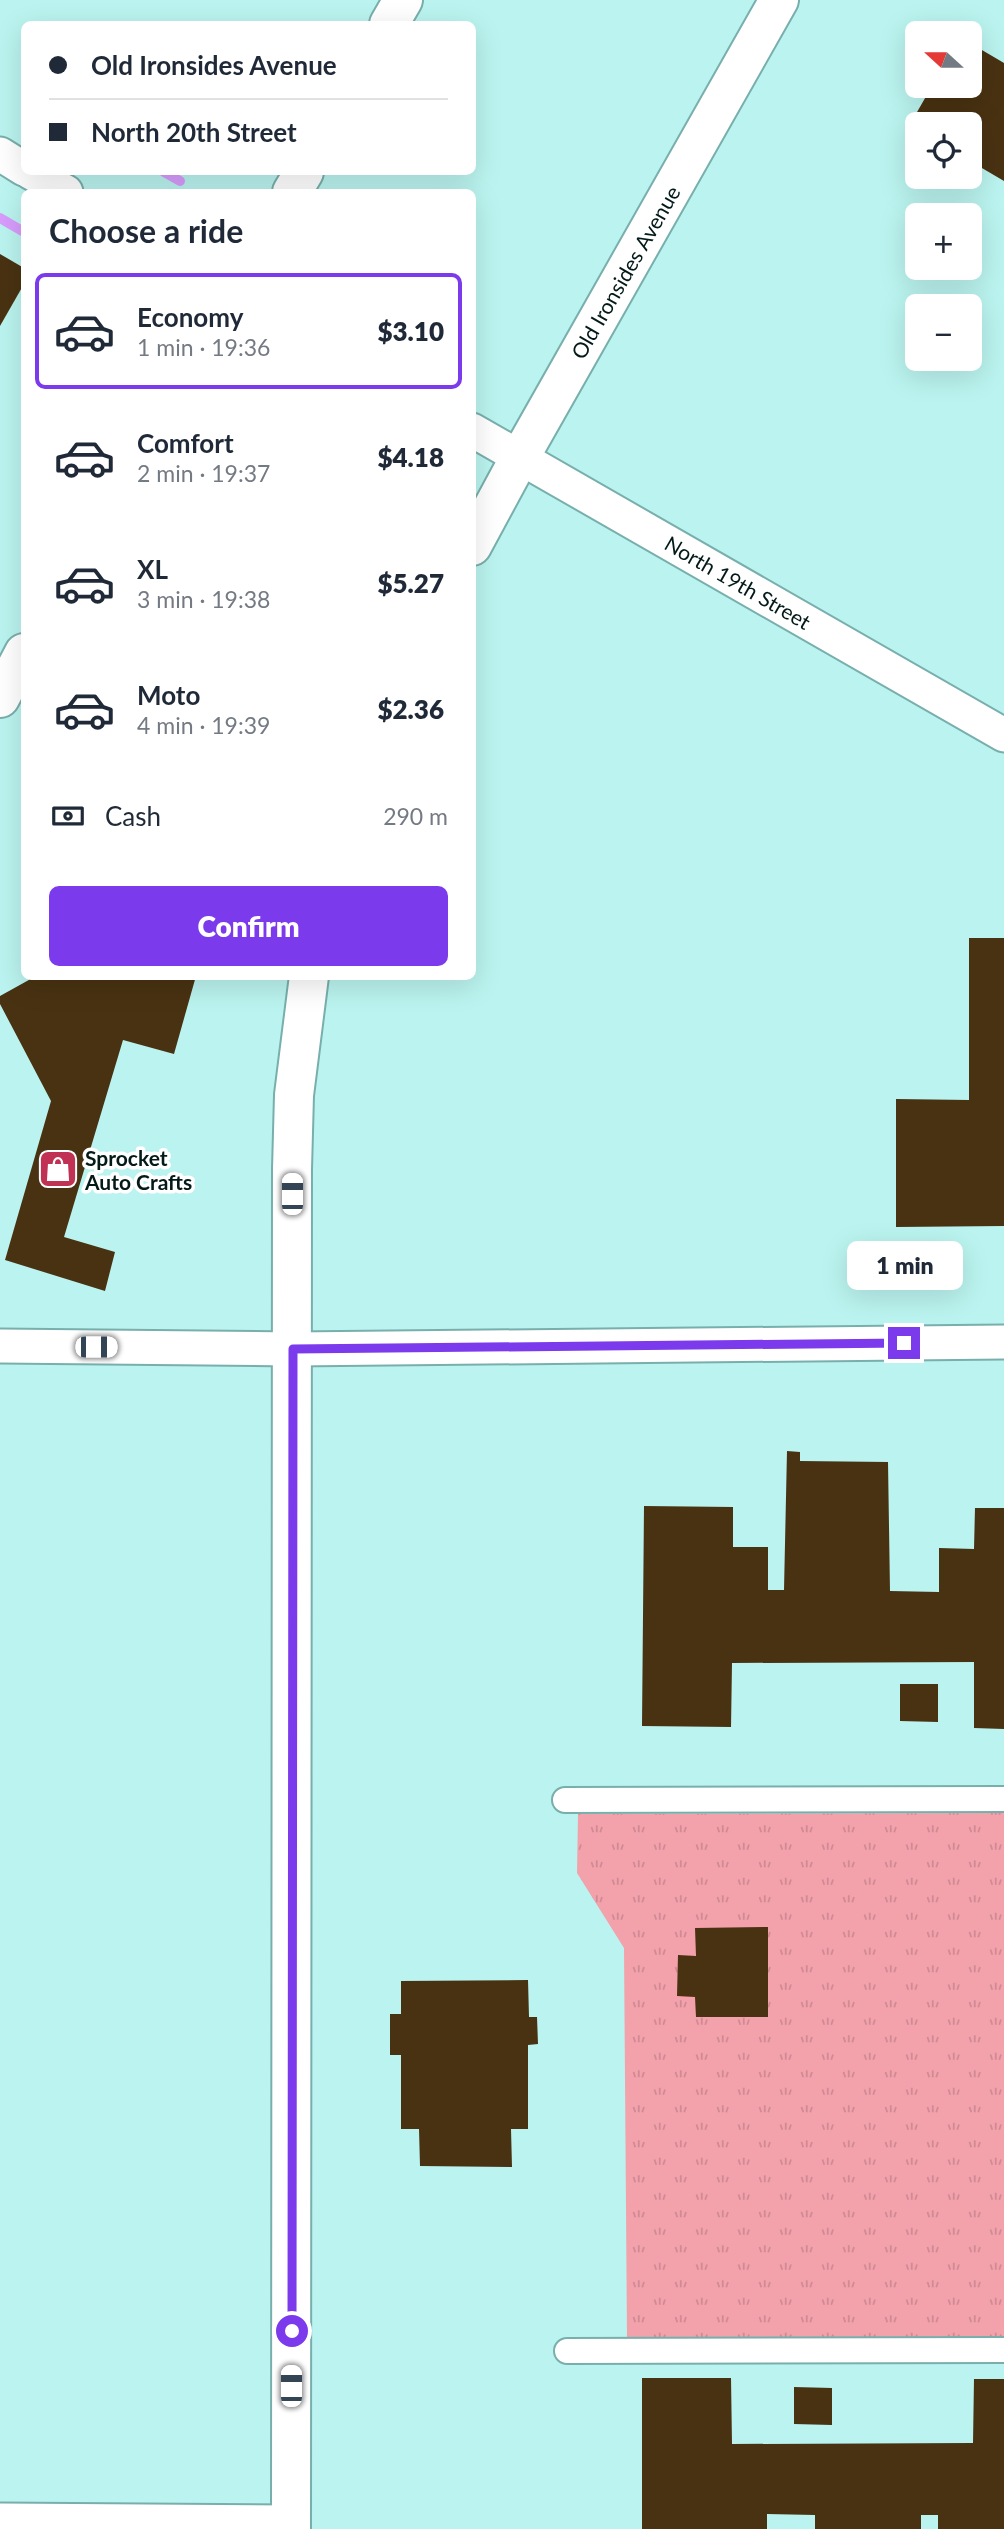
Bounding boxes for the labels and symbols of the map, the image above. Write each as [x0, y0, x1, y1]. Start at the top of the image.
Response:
north arrow [905, 21, 982, 98]
street label: Old Ironsides Avenue [565, 181, 685, 363]
street label: North 19th Street [661, 530, 816, 634]
place label: Sprocket Auto Crafts [84, 1145, 192, 1194]
shop icon: Sprocket Auto Crafts [37, 1148, 79, 1190]
car [282, 1173, 303, 1215]
callout: 1 min [846, 1242, 962, 1290]
route end [888, 1327, 920, 1359]
car [76, 1337, 118, 1358]
route start [276, 2315, 308, 2347]
car [281, 2365, 302, 2407]

